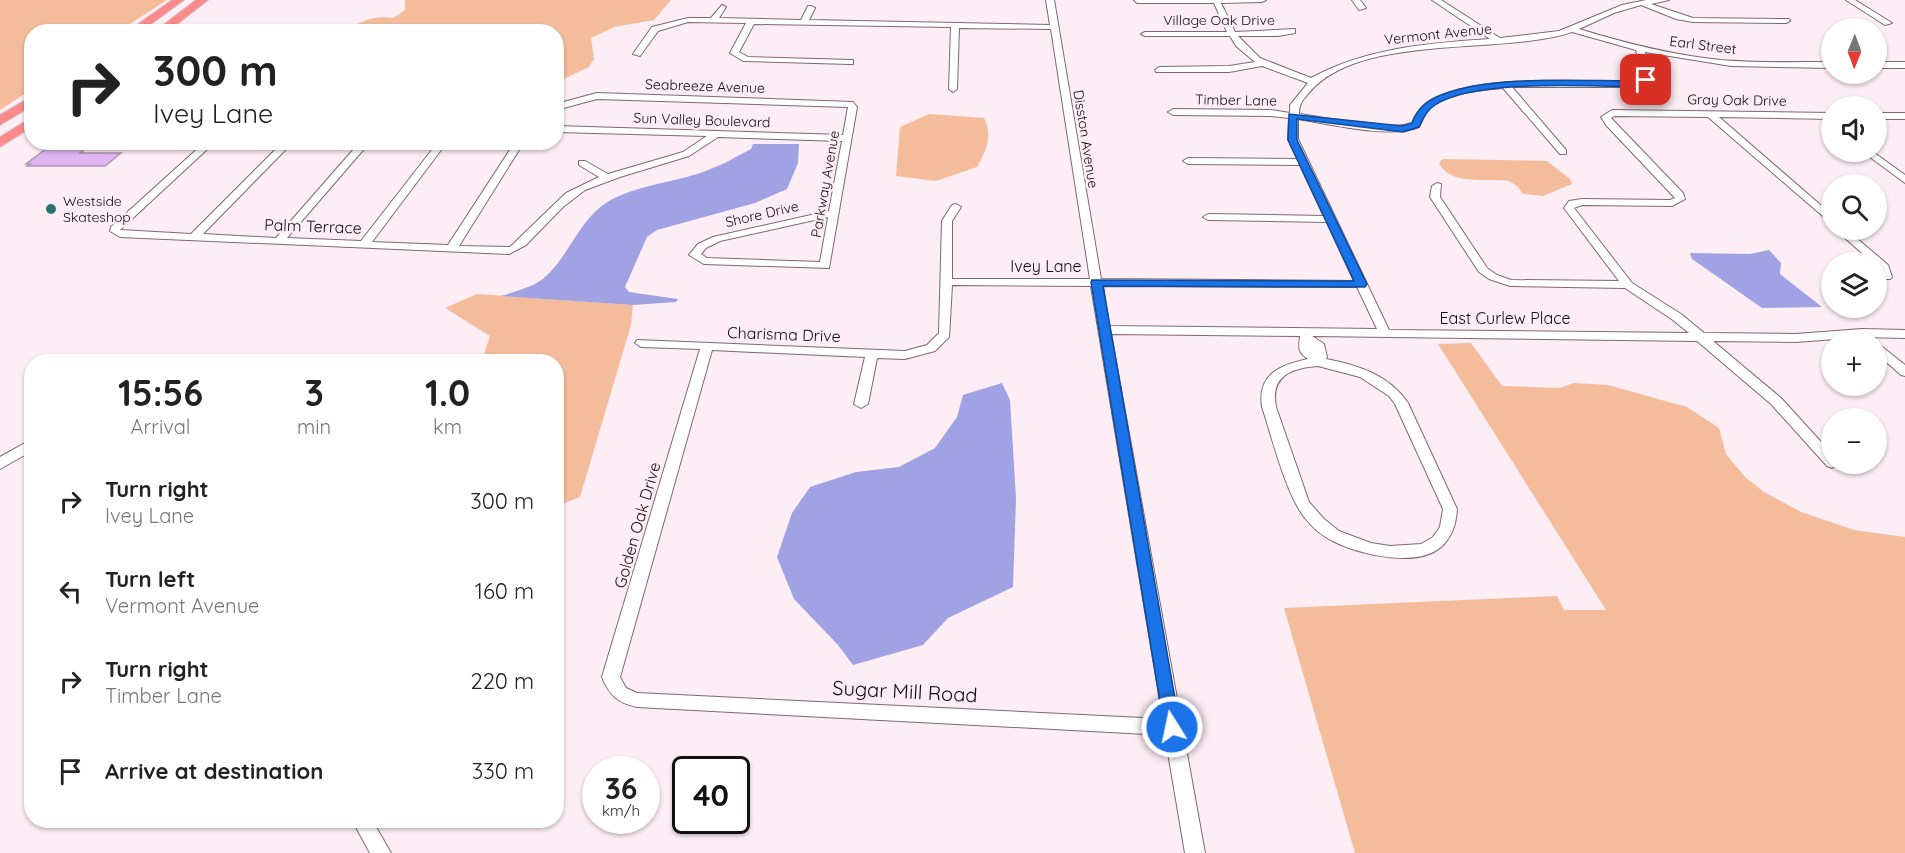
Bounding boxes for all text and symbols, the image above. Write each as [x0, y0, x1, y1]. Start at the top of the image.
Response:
street label: Village Oak Drive [1163, 11, 1275, 29]
north arrow [1821, 18, 1887, 84]
map controls [1821, 18, 1887, 474]
street label: Vermont Avenue [1383, 19, 1493, 49]
street label: Earl Street [1669, 32, 1738, 58]
text: 300 m [153, 44, 278, 97]
icon: right [54, 48, 132, 126]
pin [1620, 54, 1671, 105]
icon: arrive [1629, 63, 1662, 96]
street label: Seabreeze Avenue [645, 75, 765, 97]
street label: Disston Avenue [1069, 89, 1103, 189]
street label: Timber Lane [1195, 90, 1277, 110]
street label: Gray Oak Drive [1687, 90, 1787, 110]
text: Ivey Lane [153, 96, 273, 130]
button: sound [1821, 96, 1887, 162]
street label: Sun Valley Boulevard [633, 109, 771, 131]
street label: Parkway Avenue [807, 129, 843, 239]
button: search [1821, 174, 1887, 240]
place label: Westside Skateshop [63, 192, 131, 226]
street label: Shore Drive [724, 197, 801, 231]
marker: Westside Skateshop [44, 202, 58, 216]
street label: Palm Terrace [264, 214, 362, 238]
button: layers [1821, 252, 1887, 318]
street label: Ivey Lane [1010, 256, 1082, 276]
street label: East Curlew Place [1440, 308, 1571, 328]
street label: Charisma Drive [727, 322, 841, 346]
button: + [1821, 330, 1887, 396]
text: 15:56 [118, 370, 203, 415]
text: 3 [304, 370, 324, 415]
text: 1.0 [425, 370, 470, 415]
button: − [1821, 408, 1887, 474]
text: Arrival [131, 414, 190, 439]
text: min [297, 414, 331, 439]
text: km [433, 414, 462, 439]
street label: Golden Oak Drive [609, 460, 665, 590]
text: Turn right [105, 475, 209, 503]
icon: right [54, 485, 87, 518]
text: 300 m [470, 487, 534, 515]
text: Ivey Lane [105, 503, 194, 528]
text: Turn left [105, 565, 195, 593]
icon: left [54, 575, 87, 608]
text: 160 m [475, 577, 534, 605]
text: Vermont Avenue [105, 593, 259, 618]
text: Turn right [105, 655, 209, 683]
icon: right [54, 665, 87, 698]
text: 220 m [470, 667, 534, 695]
street label: Sugar Mill Road [832, 675, 978, 707]
text: Timber Lane [105, 683, 222, 708]
position arrow [1140, 695, 1204, 759]
icon: arrive [54, 755, 87, 788]
speed limit sign: 40 [672, 756, 750, 834]
text: Arrive at destination [105, 757, 323, 785]
text: 330 m [472, 757, 534, 785]
text: 36 [605, 769, 637, 807]
text: km/h [602, 801, 640, 820]

